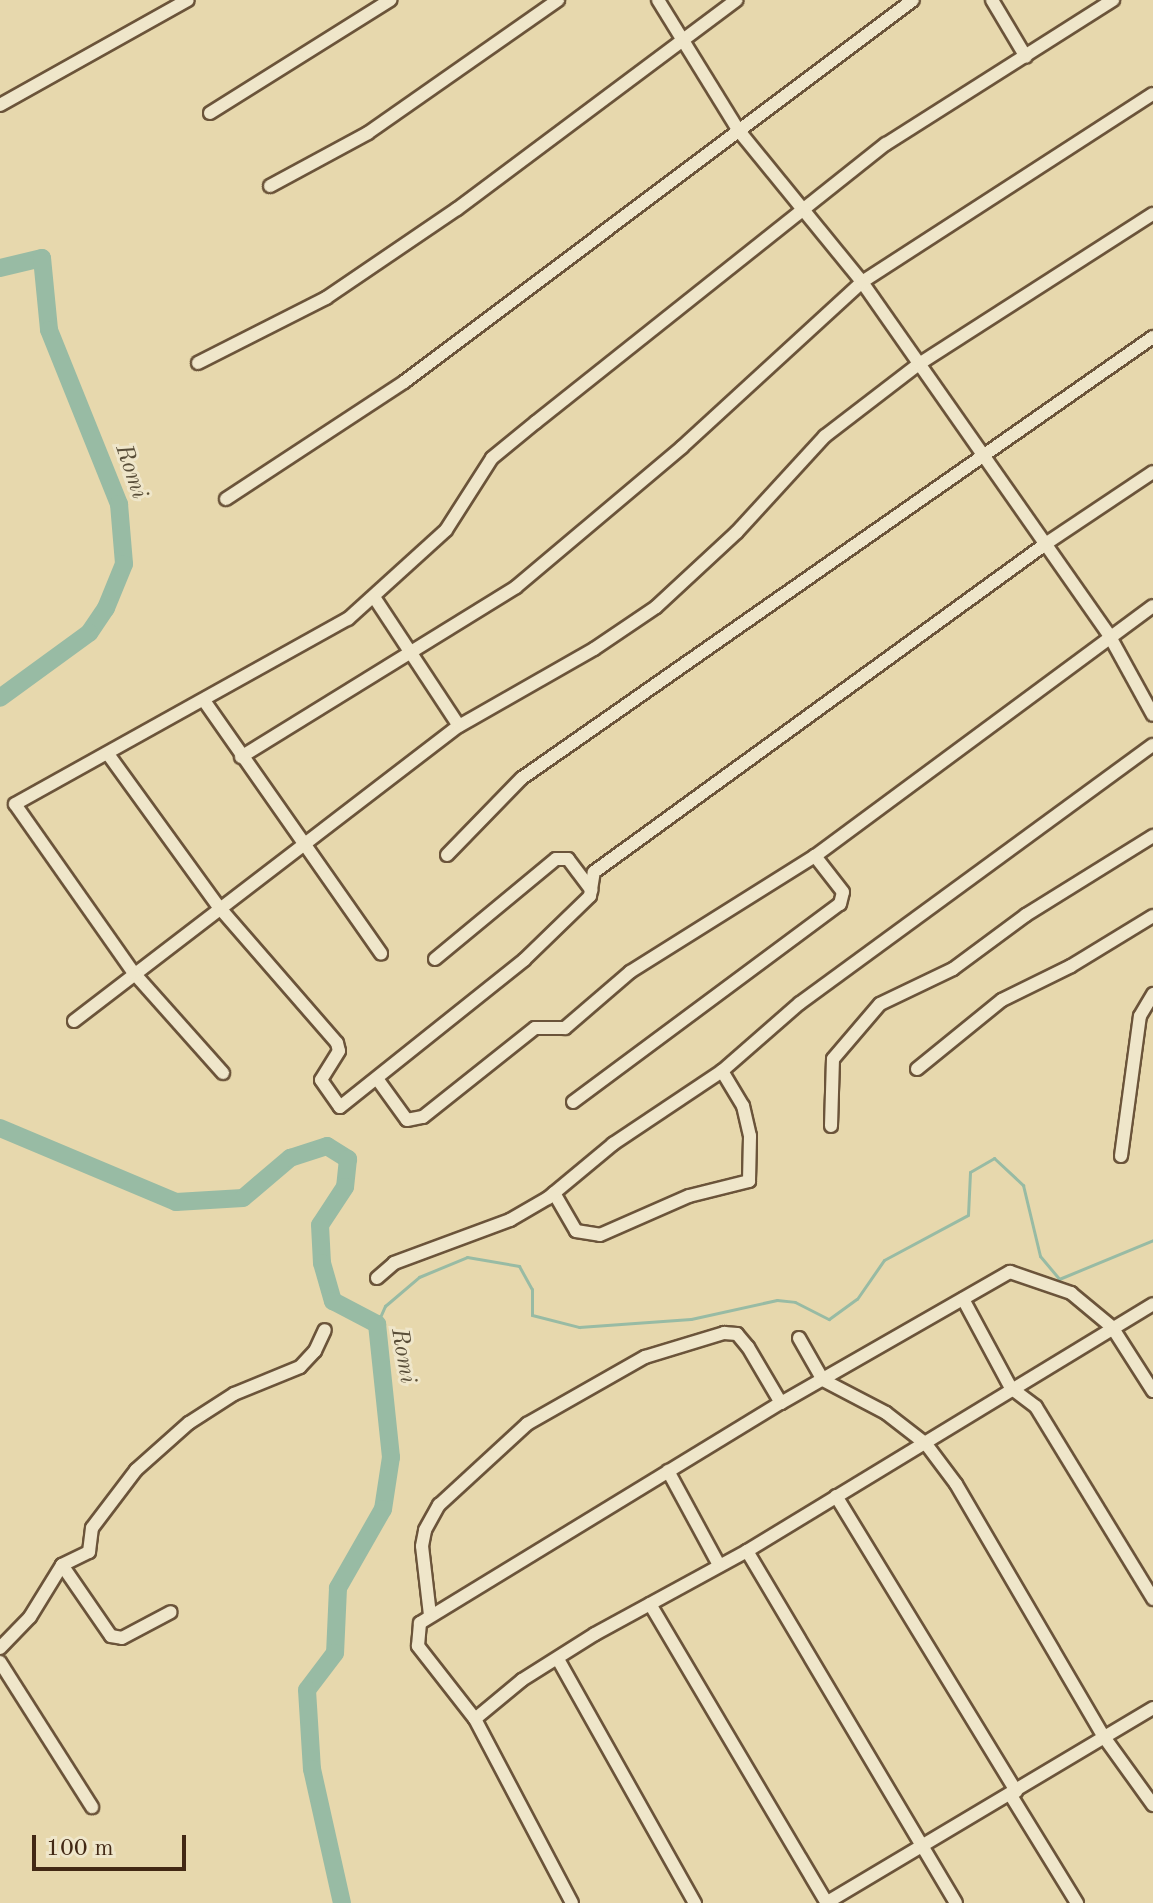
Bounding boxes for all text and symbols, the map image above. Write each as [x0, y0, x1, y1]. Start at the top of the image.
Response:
water label: Romi [107, 441, 153, 503]
water label: Romi [383, 1326, 421, 1386]
scale bar [36, 1819, 190, 1869]
text: 100 m [46, 1837, 114, 1861]

